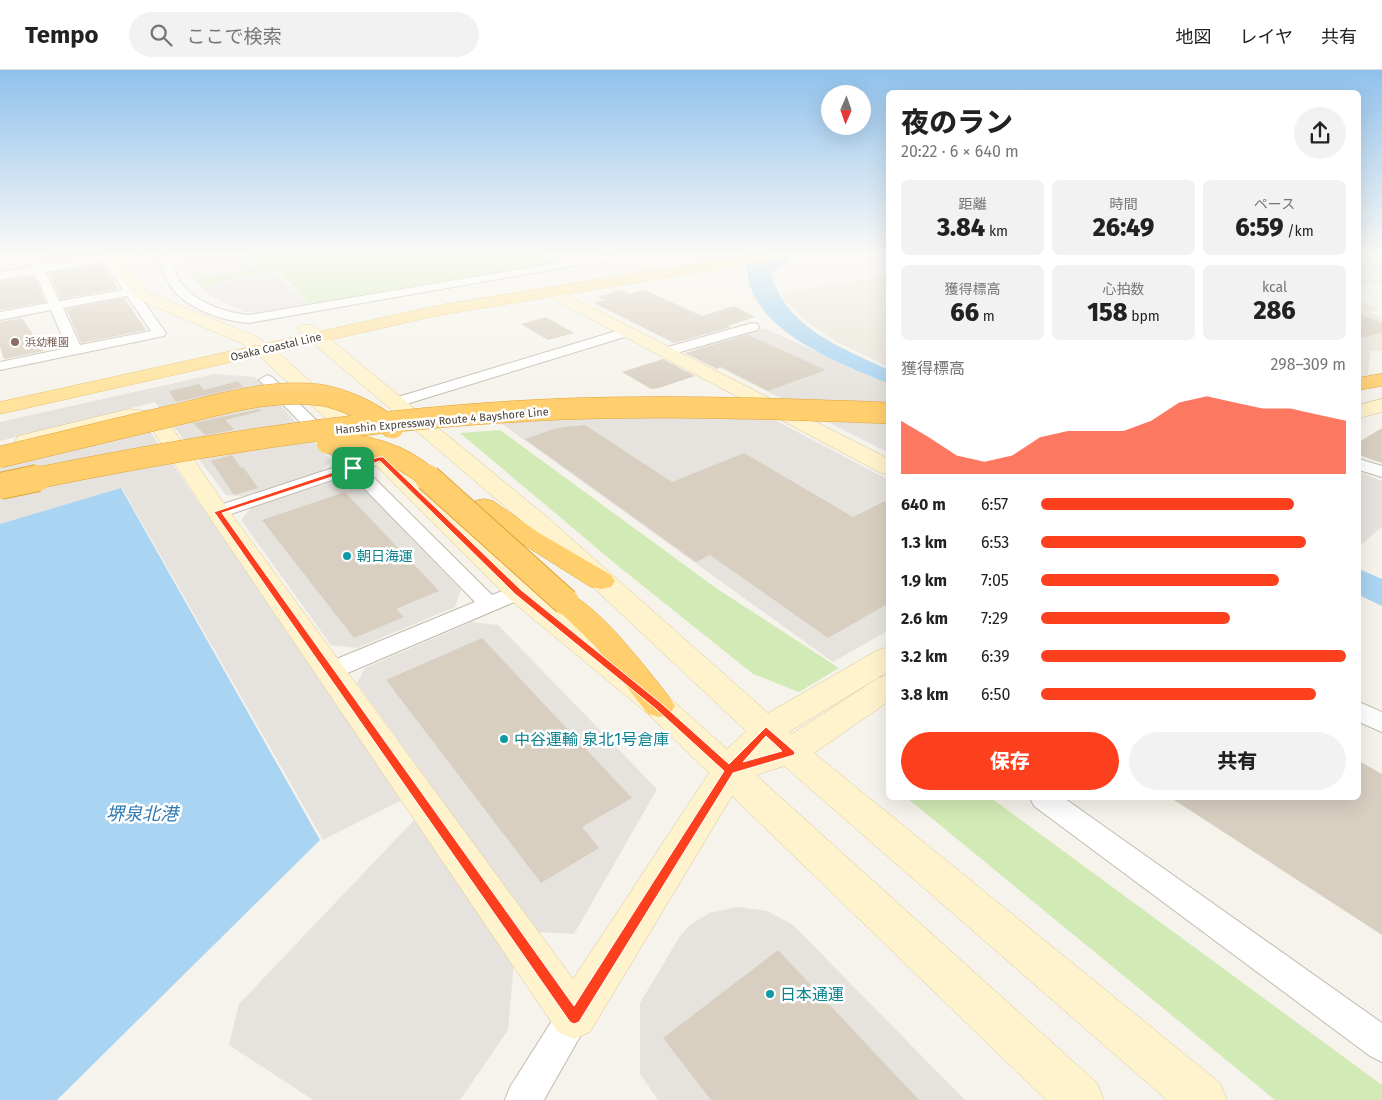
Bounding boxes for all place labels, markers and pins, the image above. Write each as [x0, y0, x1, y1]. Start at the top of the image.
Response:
marker: 浜幼稚園 [9, 336, 21, 348]
place label: 浜幼稚園 [25, 336, 69, 349]
pin [332, 447, 374, 489]
place label: 朝日海運 [357, 548, 413, 565]
marker: 朝日海運 [341, 550, 353, 562]
place label: 中谷運輸 泉北1号倉庫 [514, 730, 669, 749]
marker: 中谷運輸 泉北1号倉庫 [498, 733, 510, 745]
place label: 日本通運 [780, 985, 844, 1004]
marker: 日本通運 [764, 988, 776, 1000]

